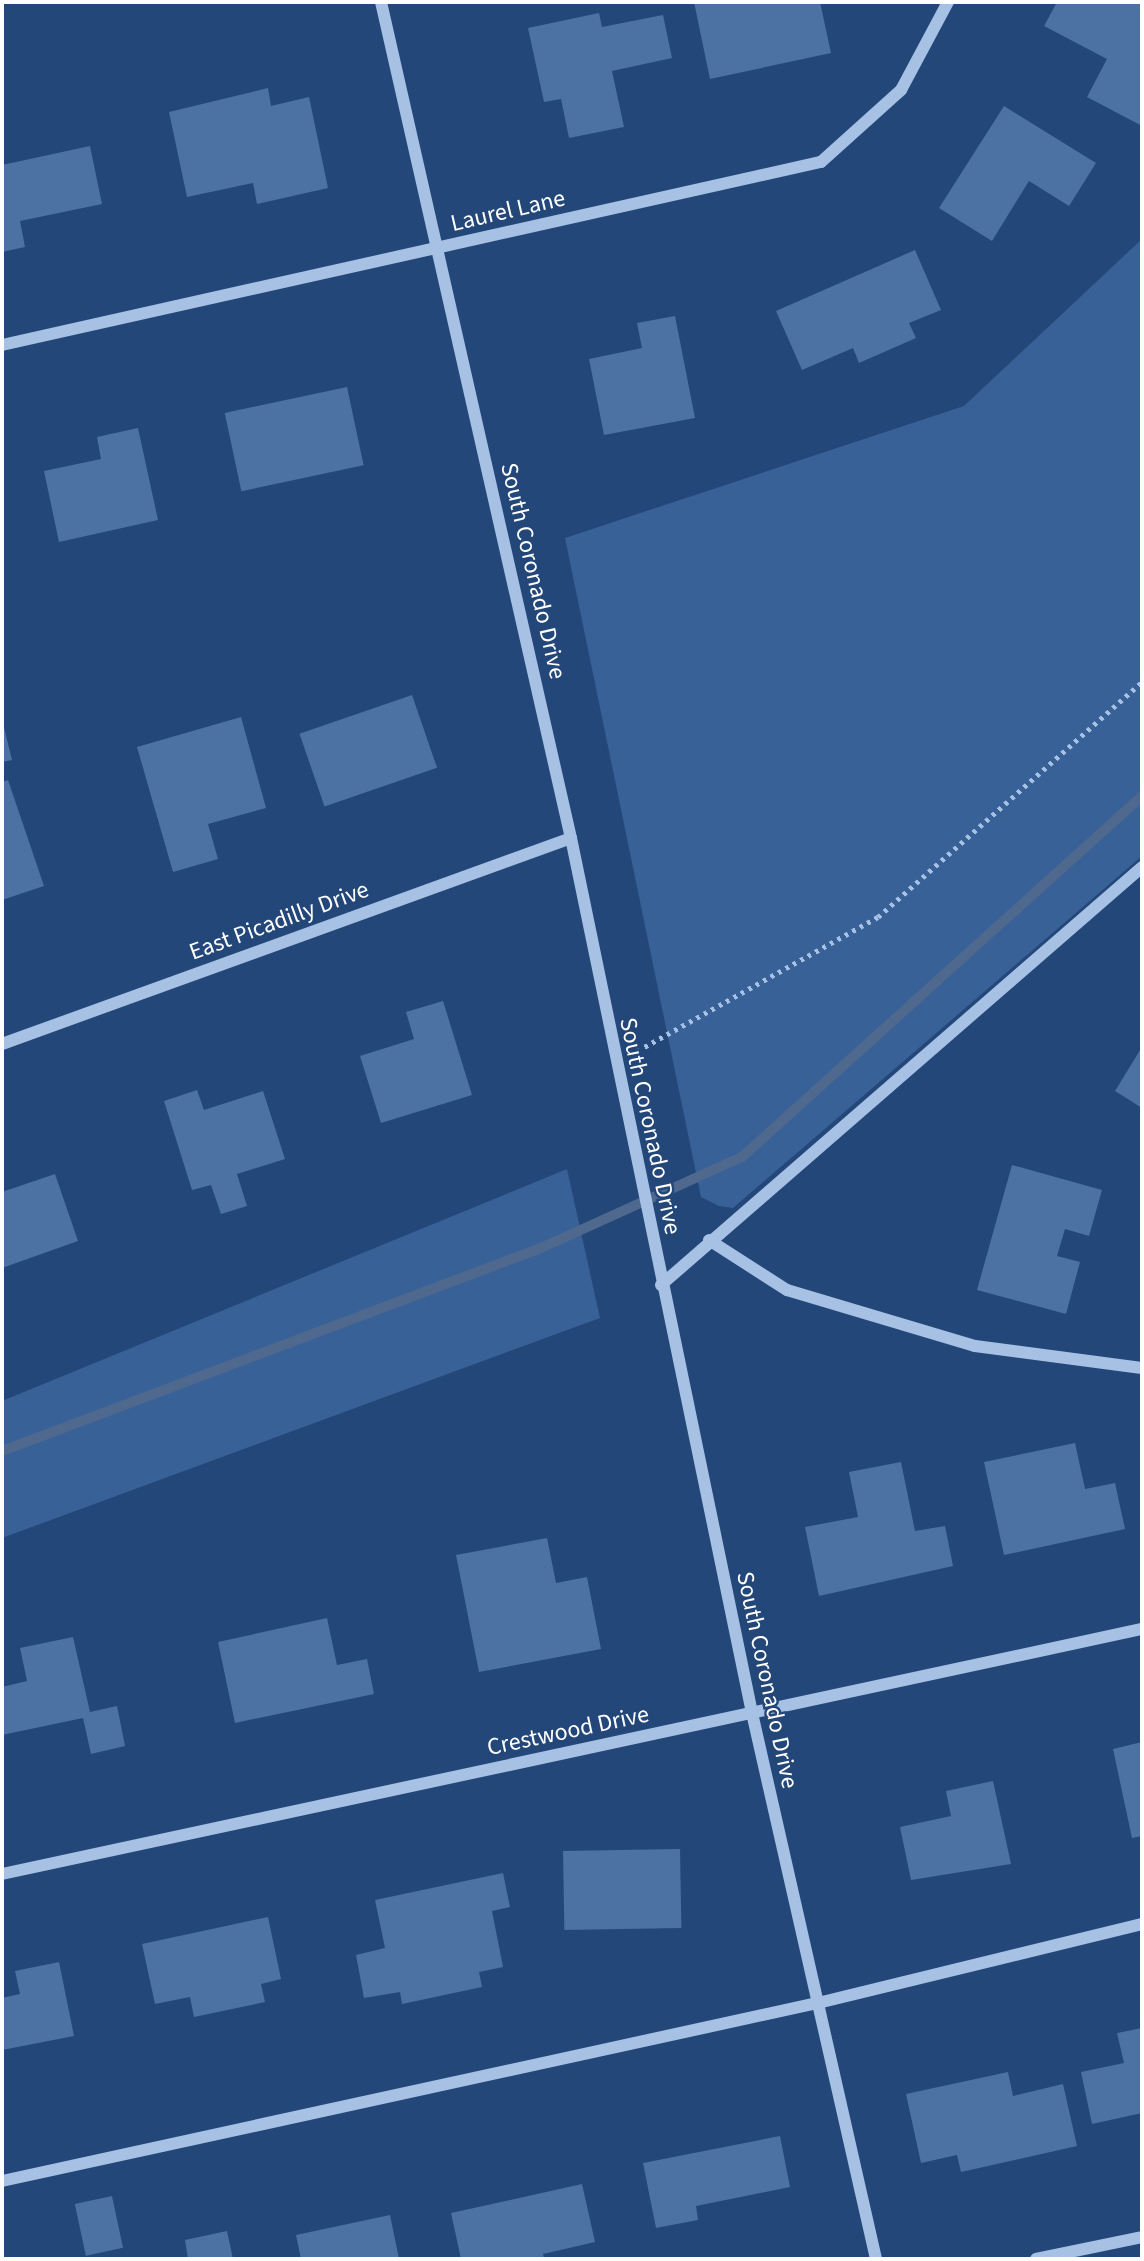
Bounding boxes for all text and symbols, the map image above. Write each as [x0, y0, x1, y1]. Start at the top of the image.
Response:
street label: Laurel Lane [448, 184, 568, 238]
street label: South Coronado Drive [494, 460, 572, 682]
street label: East Picadilly Drive [185, 875, 373, 967]
street label: South Coronado Drive [613, 1015, 687, 1237]
street label: South Coronado Drive [730, 1569, 804, 1791]
street label: Crestwood Drive [484, 1700, 652, 1762]

